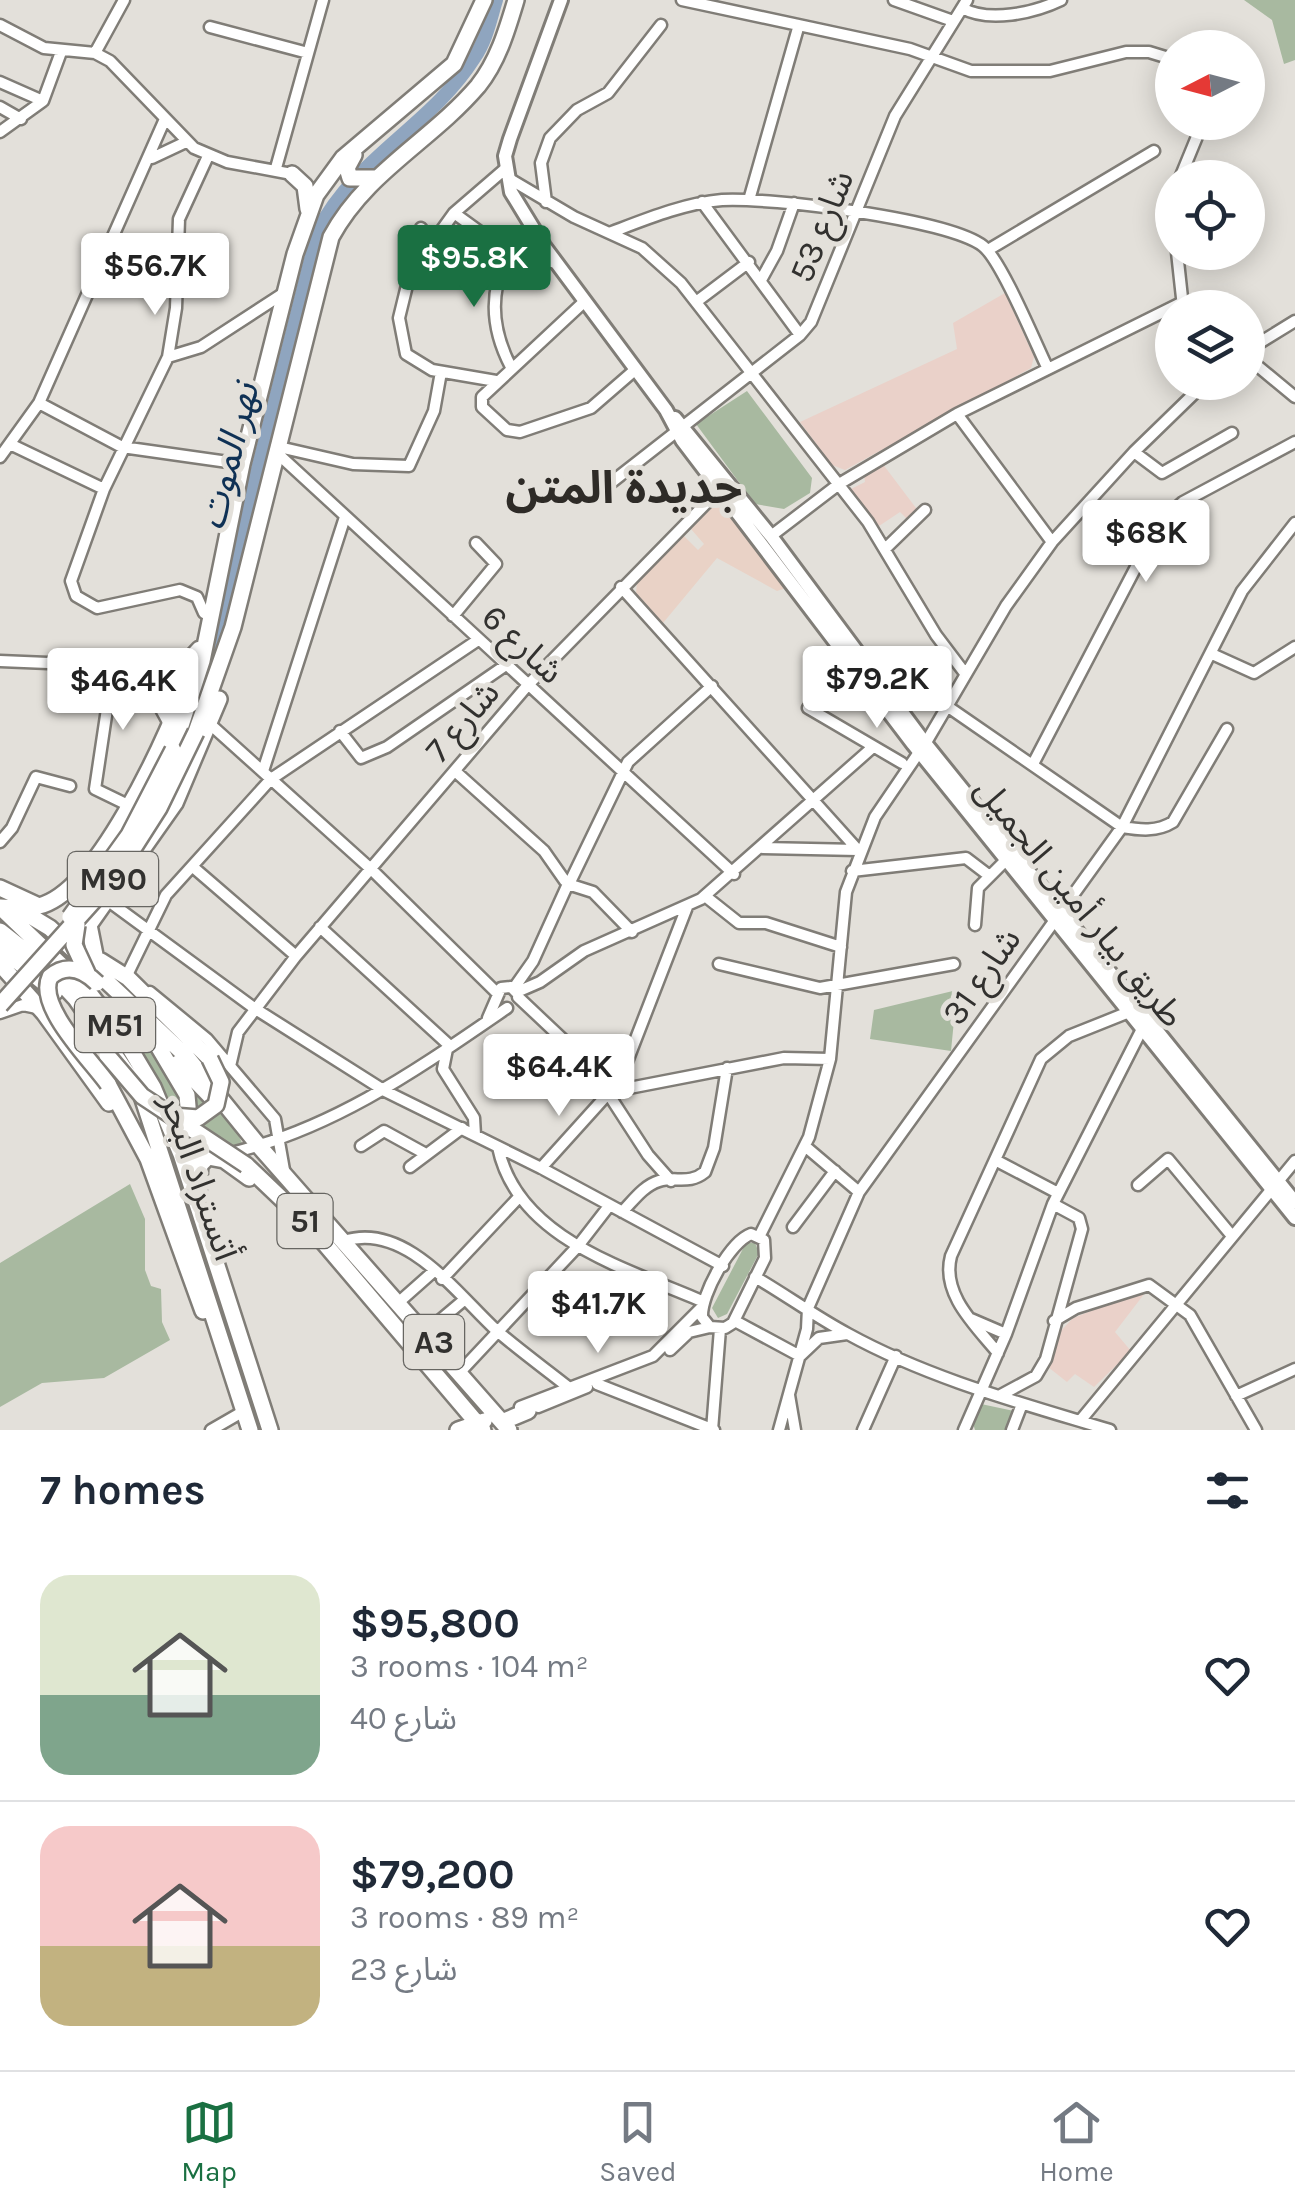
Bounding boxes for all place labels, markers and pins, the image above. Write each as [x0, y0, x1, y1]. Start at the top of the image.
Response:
pin: $95.8K [393, 225, 555, 310]
pin: $56.7K [74, 233, 236, 318]
pin: $68K [1087, 500, 1205, 585]
pin: $79.2K [796, 646, 958, 731]
pin: $46.4K [42, 648, 204, 733]
pin: $64.4K [478, 1034, 640, 1119]
pin: $41.7K [517, 1271, 679, 1356]

